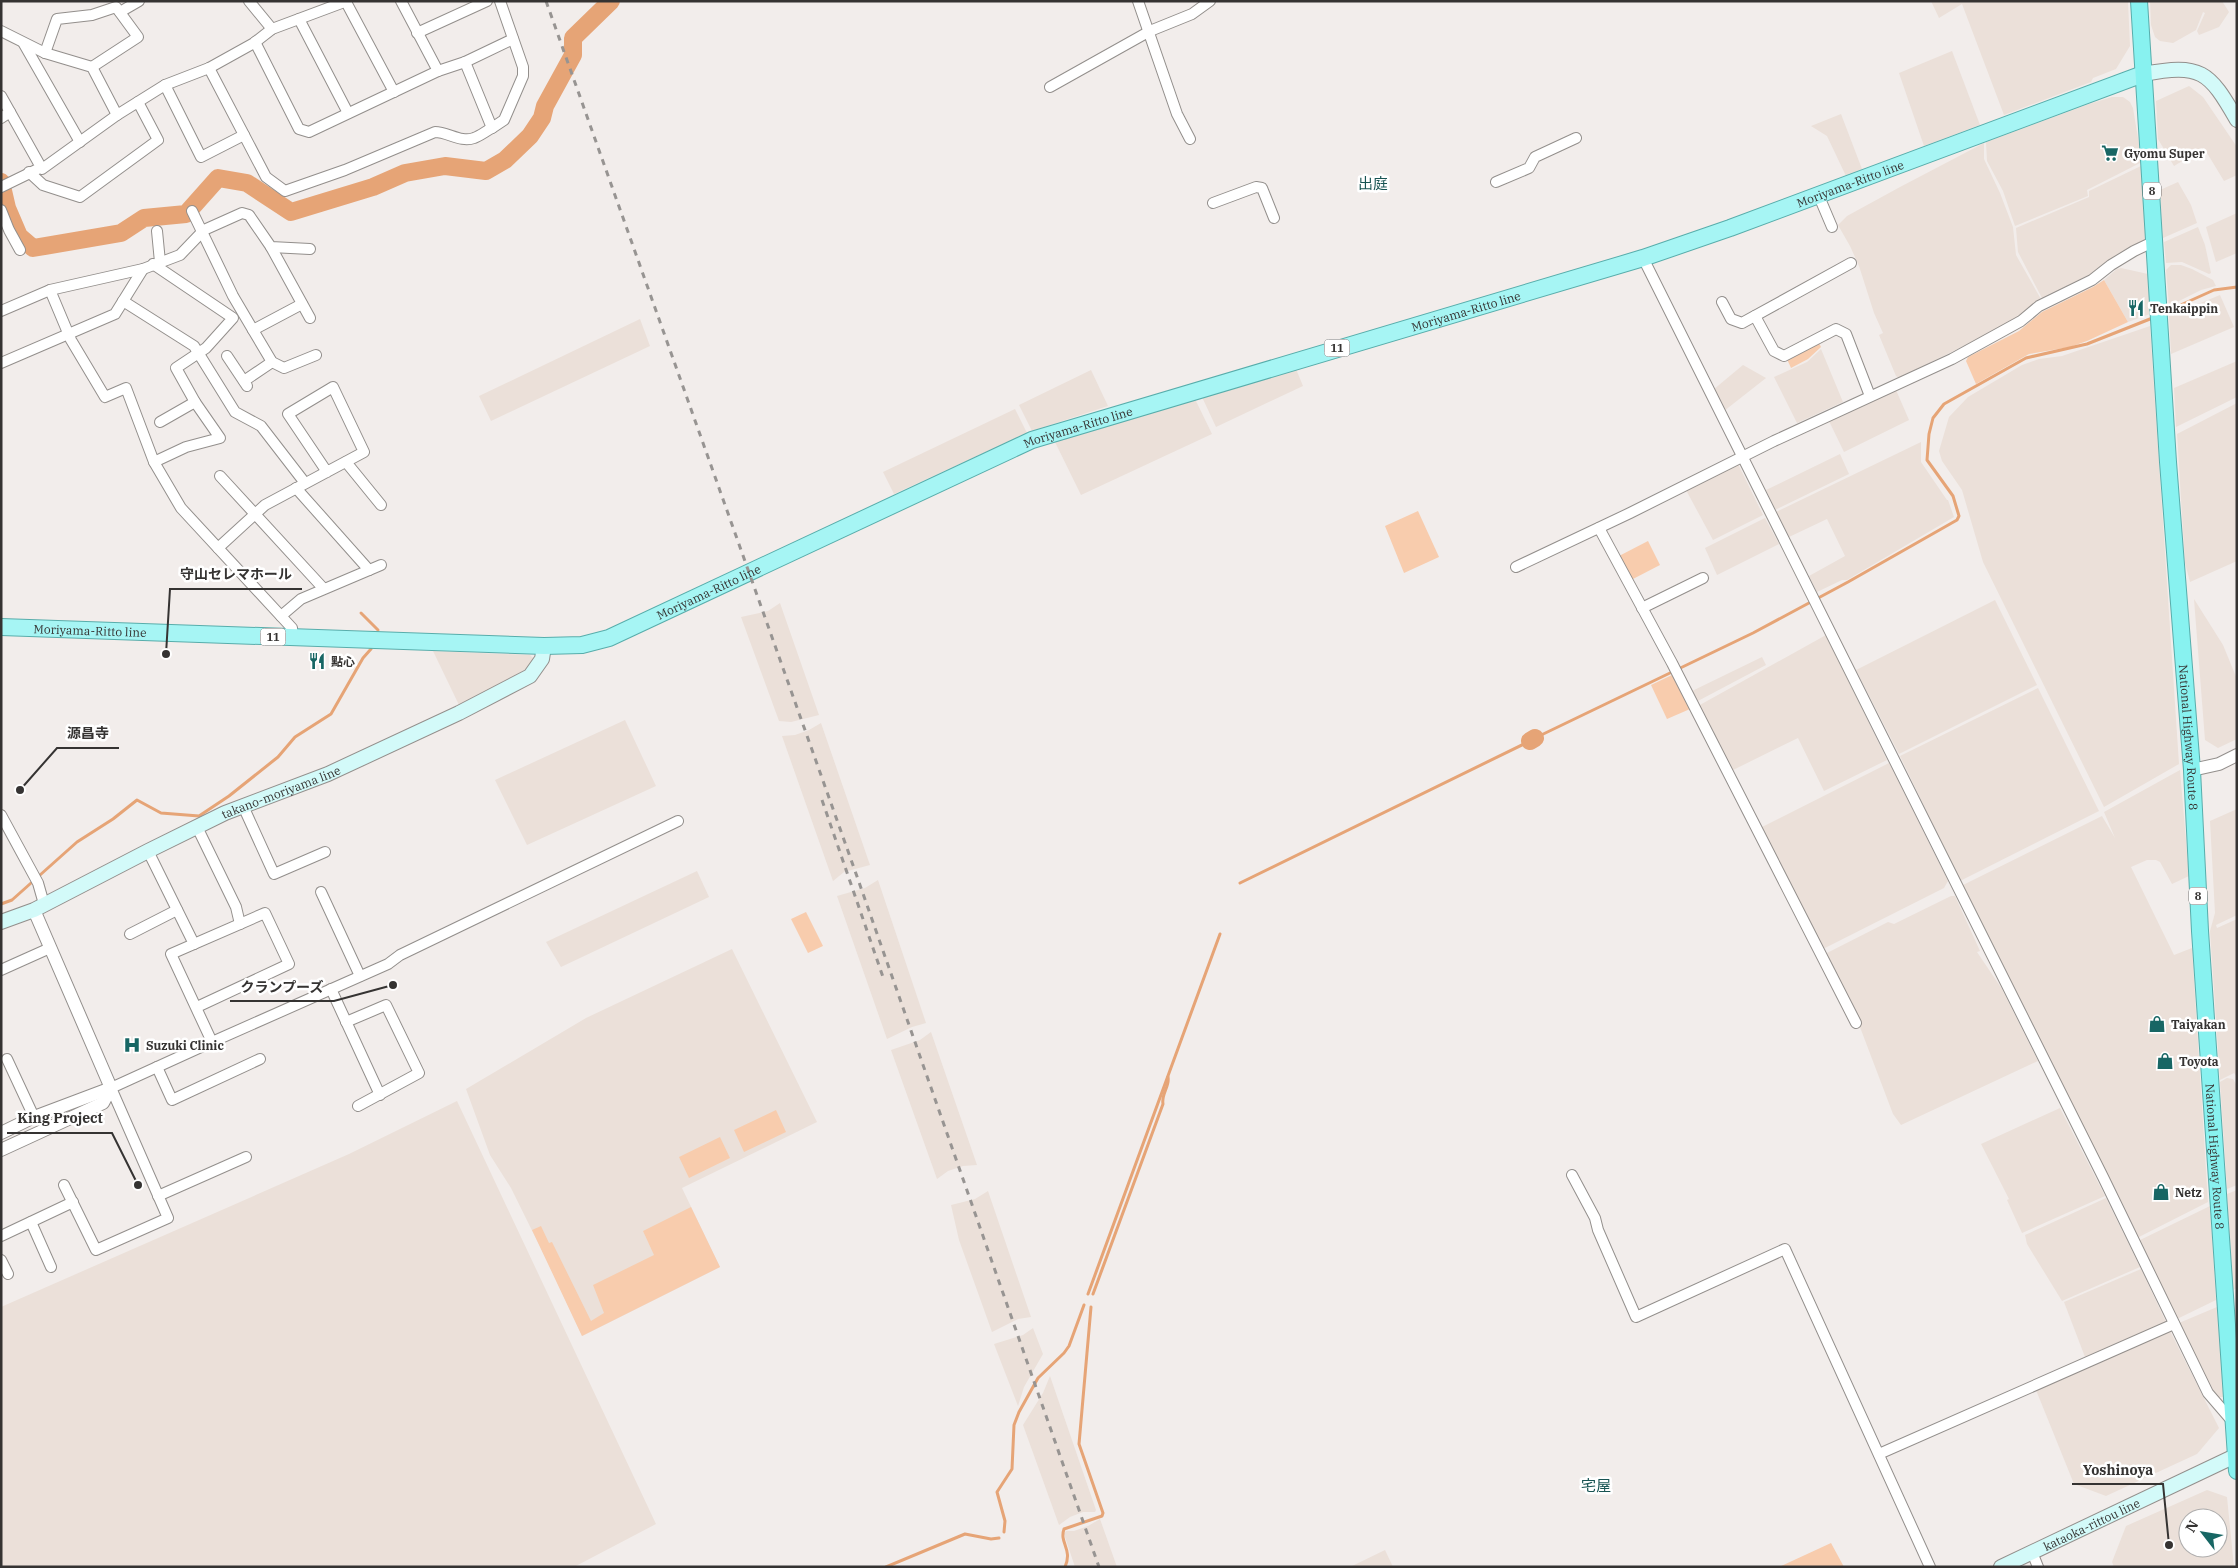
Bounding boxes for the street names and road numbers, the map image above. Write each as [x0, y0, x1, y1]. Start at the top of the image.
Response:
street label: Moriyama-Ritto line [1794, 156, 1906, 210]
road number: 8 [2143, 182, 2161, 200]
street label: Moriyama-Ritto line [1409, 287, 1522, 334]
road number: 11 [1324, 339, 1350, 356]
street label: Moriyama-Ritto line [1021, 403, 1134, 451]
street label: Moriyama-Ritto line [654, 561, 763, 622]
street label: Moriyama-Ritto line [33, 621, 147, 640]
road number: 11 [260, 628, 286, 646]
street label: National Highway Route 8 [2176, 664, 2201, 810]
street label: takano-moriyama line [219, 762, 343, 821]
road number: 8 [2189, 888, 2207, 904]
street label: National Highway Route 8 [2203, 1083, 2228, 1230]
street label: kataoka-rittou line [2041, 1495, 2142, 1553]

